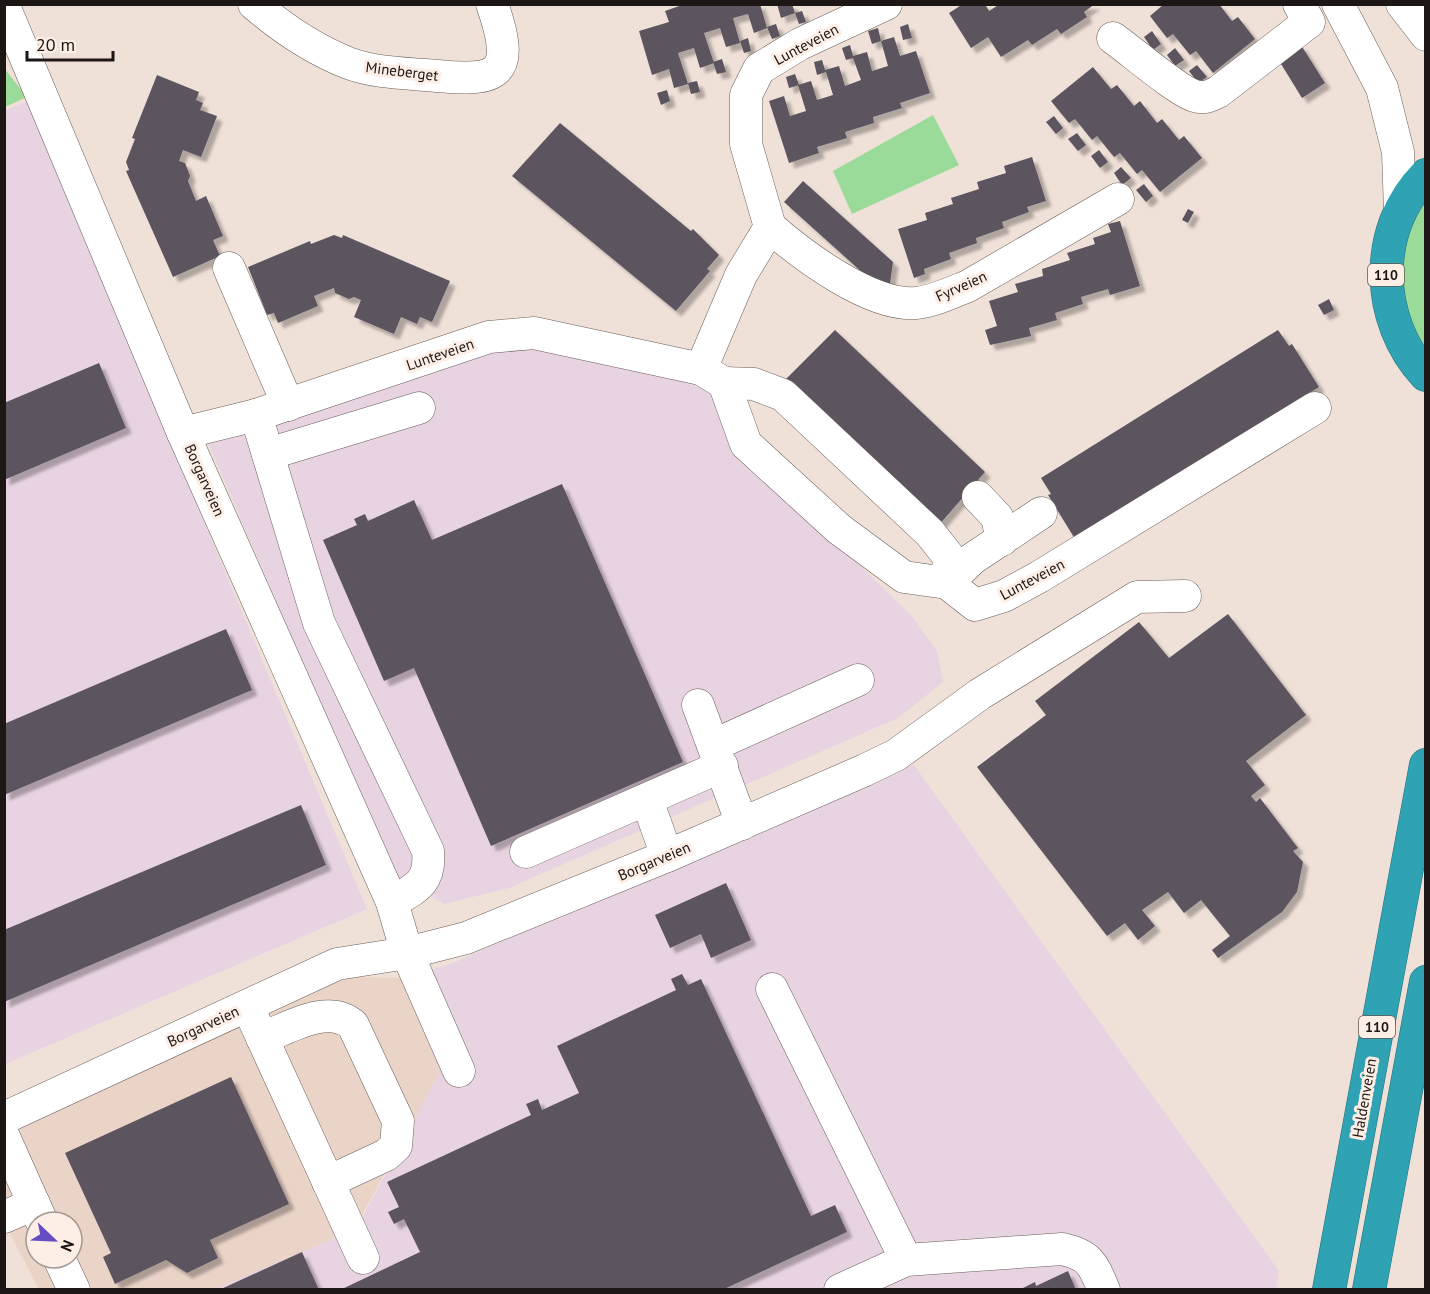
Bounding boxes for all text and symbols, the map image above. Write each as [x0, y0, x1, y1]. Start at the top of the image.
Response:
street label: Lunteveien [770, 19, 842, 69]
scale bar [27, 24, 112, 62]
text: 20 m [36, 33, 75, 56]
street label: Mineberget [364, 57, 440, 85]
road number: 110 [1368, 264, 1404, 286]
street label: Fyrveien [932, 266, 990, 306]
street label: Lunteveien [404, 334, 476, 374]
street label: Borgarveien [181, 441, 229, 519]
street label: Lunteveien [996, 554, 1068, 604]
street label: Borgarveien [615, 837, 693, 885]
street label: Borgarveien [164, 1001, 242, 1051]
road number: 110 [1359, 1016, 1395, 1038]
street label: Haldenveien [1348, 1057, 1380, 1139]
north arrow [24, 1210, 84, 1270]
text: N [57, 1237, 79, 1255]

